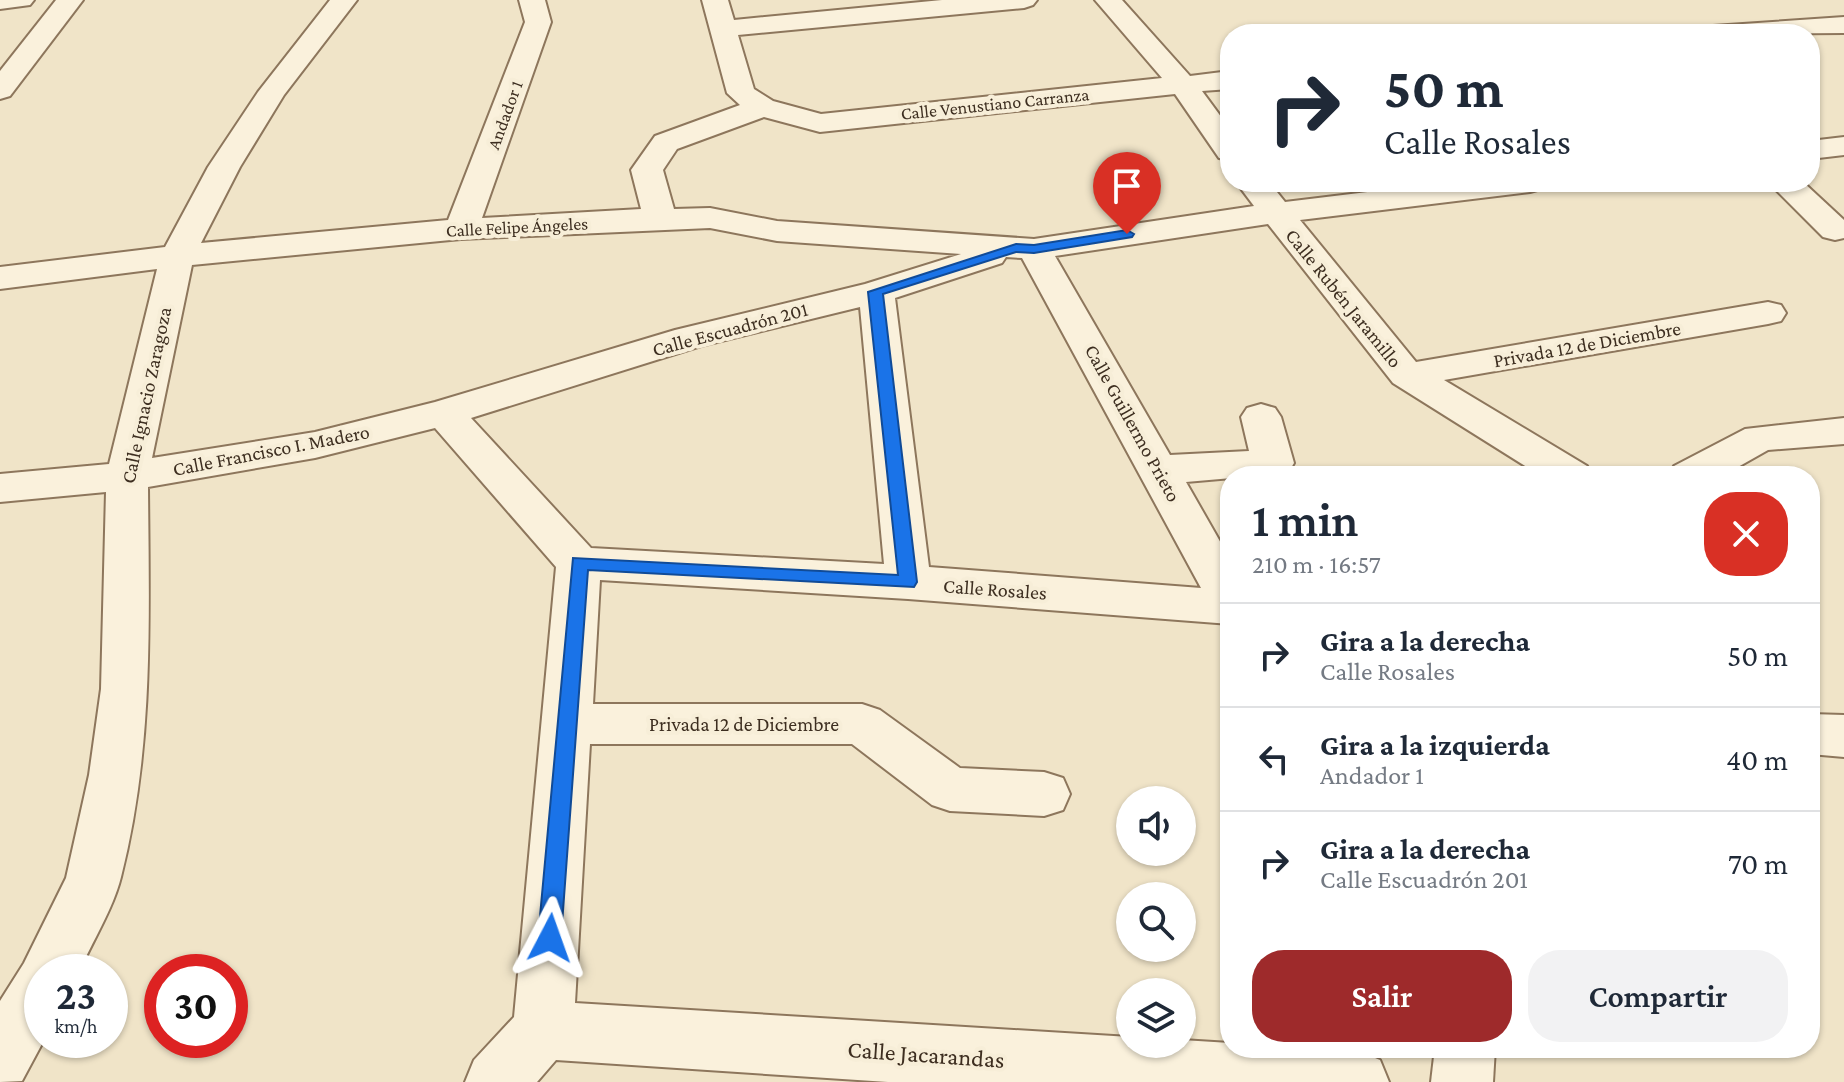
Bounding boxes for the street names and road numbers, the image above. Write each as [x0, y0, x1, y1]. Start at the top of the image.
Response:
street label: Andador 1 [483, 78, 527, 152]
street label: Calle Venustiano Carranza [900, 84, 1090, 124]
street label: Calle Felipe Ángeles [445, 213, 589, 241]
street label: Calle Rubén Jaramillo [1281, 224, 1407, 372]
street label: Calle Escuadrón 201 [650, 298, 810, 360]
street label: Calle Ignacio Zaragoza [117, 305, 176, 485]
street label: Privada 12 de Diciembre [1492, 317, 1683, 371]
street label: Calle Guillermo Prieto [1081, 341, 1185, 505]
street label: Calle Francisco I. Madero [171, 420, 371, 480]
street label: Calle Rosales [942, 574, 1048, 604]
street label: Privada 12 de Diciembre [649, 713, 839, 735]
street label: Calle Jacarandas [847, 1035, 1005, 1073]

